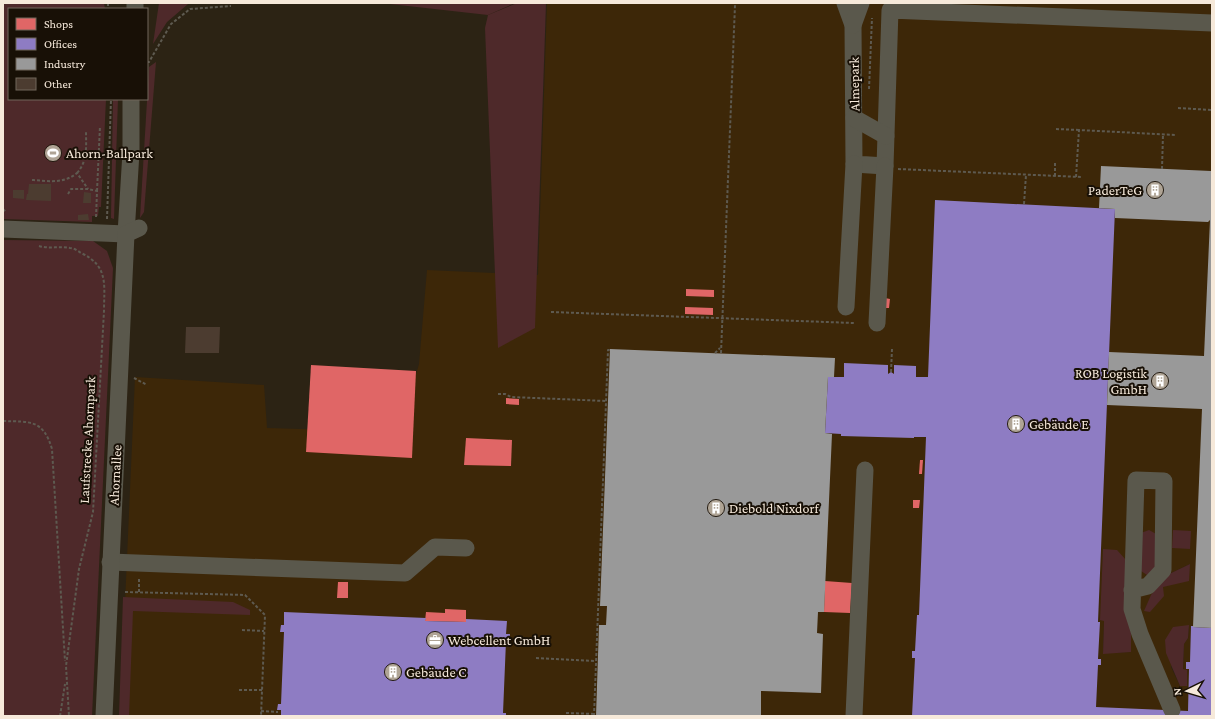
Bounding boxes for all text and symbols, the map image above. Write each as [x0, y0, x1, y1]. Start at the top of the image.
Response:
legend [8, 8, 148, 100]
text: Shops [44, 17, 73, 31]
text: Offices [44, 37, 77, 51]
street label: Almepark [846, 56, 862, 111]
text: Industry [44, 57, 86, 71]
text: Other [44, 77, 73, 91]
sports icon: Ahorn-Ballpark [43, 143, 63, 163]
place label: Ahorn-Ballpark [66, 145, 153, 161]
building icon: PaderTeG [1145, 180, 1165, 200]
place label: PaderTeG [1088, 182, 1142, 198]
place label: ROB Logistik GmbH [1075, 365, 1147, 397]
building icon: ROB Logistik GmbH [1150, 371, 1170, 391]
street label: Laufstrecke Ahornpark [76, 376, 98, 504]
building icon: Gebäude E [1006, 414, 1026, 434]
place label: Gebäude E [1029, 416, 1089, 432]
street label: Ahornallee [105, 444, 125, 506]
building icon: Diebold Nixdorf [706, 498, 726, 518]
place label: Diebold Nixdorf [729, 500, 819, 516]
office icon: Webcellent GmbH [425, 630, 445, 650]
place label: Webcellent GmbH [448, 632, 550, 648]
building icon: Gebäude C [383, 662, 403, 682]
place label: Gebäude C [406, 664, 466, 680]
north arrow [1167, 671, 1207, 711]
text: N [1171, 687, 1183, 696]

